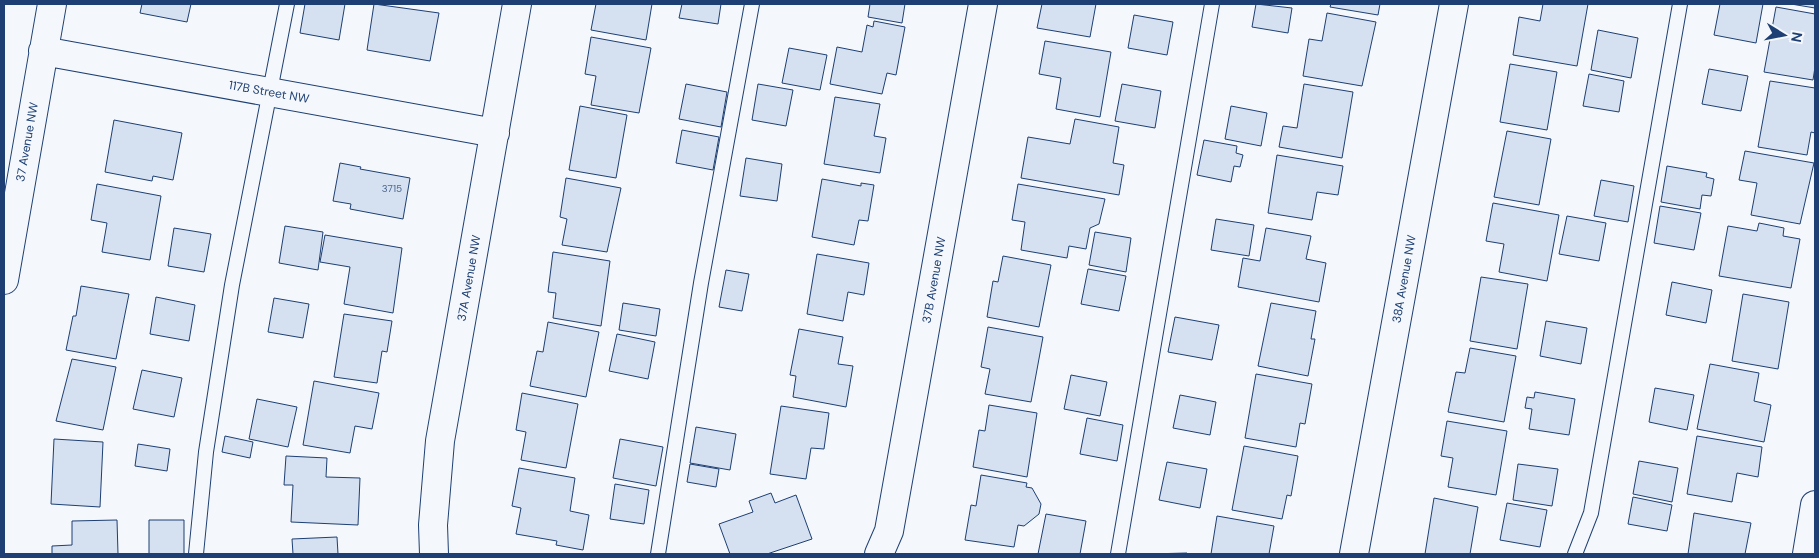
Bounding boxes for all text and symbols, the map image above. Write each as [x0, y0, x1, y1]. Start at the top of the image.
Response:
north arrow [1759, 10, 1809, 60]
text: N [1787, 31, 1807, 44]
street label: 117B Street NW [228, 77, 311, 107]
street label: 37 Avenue NW [12, 101, 42, 183]
house number: 3715 [382, 182, 402, 195]
street label: 37A Avenue NW [454, 233, 485, 322]
street label: 38A Avenue NW [1388, 233, 1420, 324]
street label: 37B Avenue NW [919, 235, 950, 325]

